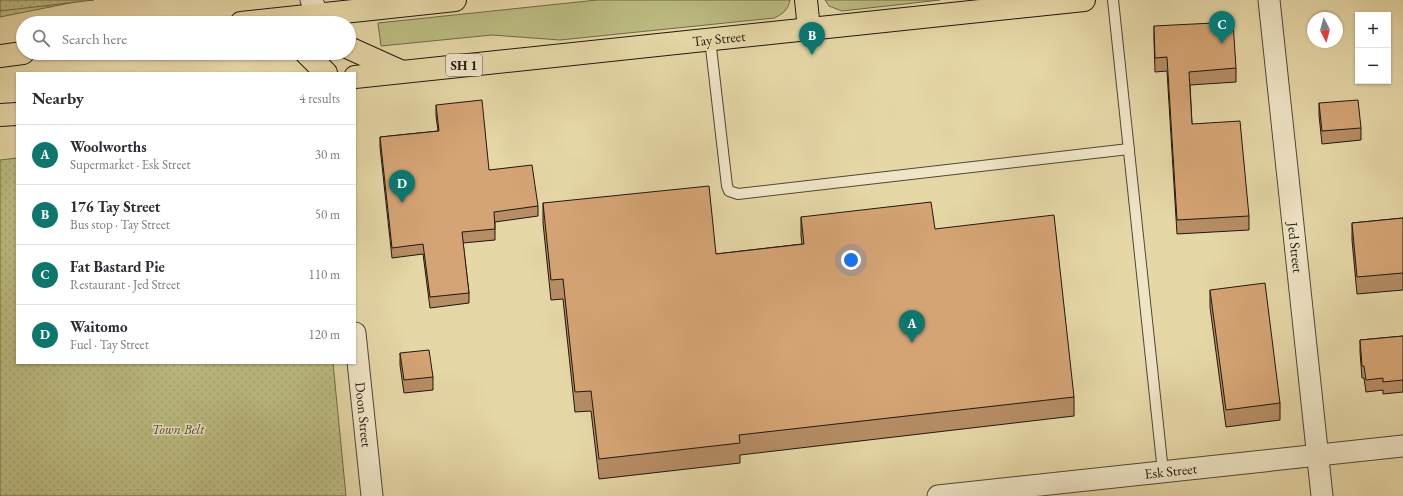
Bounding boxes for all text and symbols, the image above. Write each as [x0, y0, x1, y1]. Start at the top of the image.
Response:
pin: C [1209, 11, 1235, 44]
north arrow [1307, 12, 1343, 48]
map controls [1355, 12, 1391, 84]
button: + [1355, 12, 1391, 48]
search box [16, 16, 356, 60]
pin: B [799, 22, 825, 55]
icon: search [30, 27, 52, 49]
street label: Tay Street [692, 27, 747, 50]
text: Search here [62, 29, 127, 48]
button: − [1355, 48, 1391, 84]
road number: SH 1 [446, 54, 482, 76]
text: Nearby [32, 87, 84, 109]
text: 4 results [299, 90, 340, 107]
text: Woolworths [70, 137, 147, 156]
text: A [40, 146, 50, 163]
text: 30 m [315, 146, 340, 163]
text: Supermarket · Esk Street [70, 156, 191, 173]
pin: D [389, 170, 415, 203]
text: 176 Tay Street [70, 197, 160, 216]
text: B [41, 206, 49, 223]
text: 50 m [315, 206, 340, 223]
text: Bus stop · Tay Street [70, 216, 170, 233]
street label: Jed Street [1284, 220, 1307, 274]
your location [841, 250, 861, 270]
text: Fat Bastard Pie [70, 257, 165, 276]
text: C [40, 266, 50, 283]
text: 110 m [309, 266, 340, 283]
text: Restaurant · Jed Street [70, 276, 180, 293]
pin: A [899, 310, 925, 343]
text: Waitomo [70, 317, 128, 336]
text: D [40, 326, 50, 343]
text: 120 m [309, 326, 340, 343]
text: Fuel · Tay Street [70, 336, 149, 353]
street label: Doon Street [351, 381, 376, 449]
park label: Town Belt [152, 420, 205, 438]
street label: Esk Street [1144, 459, 1198, 483]

